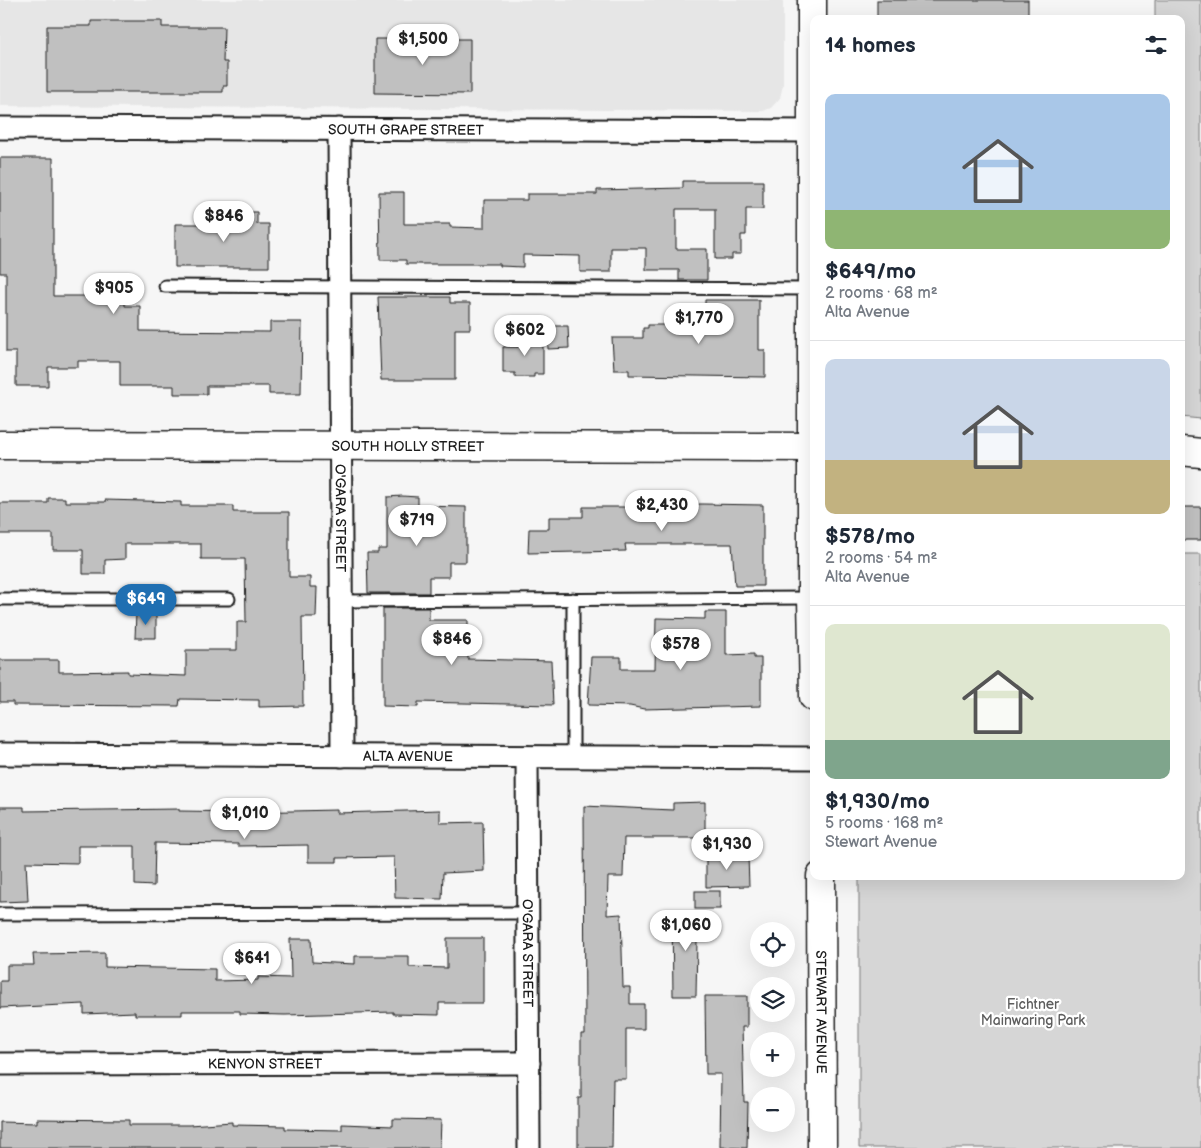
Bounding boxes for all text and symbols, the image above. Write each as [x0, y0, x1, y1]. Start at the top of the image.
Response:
pin: $1,500 [382, 23, 464, 66]
text: $1,500 [398, 30, 448, 49]
icon: filters [1142, 31, 1170, 59]
text: 14 homes [825, 33, 916, 58]
street label: SOUTH GRAPE STREET [328, 121, 485, 139]
icon: home [953, 126, 1043, 216]
pin: $846 [194, 200, 254, 243]
text: $846 [204, 207, 244, 226]
text: $649/mo [825, 259, 916, 284]
pin: $905 [84, 272, 144, 315]
text: $905 [94, 279, 134, 298]
text: 2 rooms · 68 m² [825, 284, 938, 303]
pin: $1,770 [658, 302, 740, 345]
text: Alta Avenue [825, 303, 910, 322]
text: $1,770 [675, 309, 723, 328]
pin: $602 [495, 314, 555, 357]
text: $602 [505, 321, 545, 340]
icon: home [953, 392, 1043, 482]
street label: SOUTH HOLLY STREET [332, 438, 485, 455]
street label: O'GARA STREET [332, 464, 349, 573]
pin: $2,430 [621, 490, 703, 532]
text: $2,430 [636, 496, 688, 515]
pin: $719 [387, 504, 447, 547]
text: $719 [399, 511, 435, 530]
text: $578/mo [825, 524, 915, 549]
text: 2 rooms · 54 m² [825, 549, 937, 568]
text: Alta Avenue [825, 568, 910, 587]
pin: $649 [116, 584, 176, 626]
text: $649 [126, 590, 166, 609]
pin: $846 [422, 624, 482, 666]
pin: $578 [651, 628, 711, 671]
text: $846 [432, 630, 472, 649]
text: $578 [662, 635, 700, 654]
icon: home [953, 657, 1043, 747]
street label: ALTA AVENUE [363, 748, 453, 765]
text: $1,930/mo [825, 789, 930, 814]
pin: $1,010 [204, 798, 286, 840]
text: $1,010 [221, 804, 269, 823]
text: 5 rooms · 168 m² [825, 814, 943, 833]
pin: $1,930 [686, 828, 768, 871]
text: Stewart Avenue [825, 833, 937, 852]
text: $1,930 [702, 835, 752, 854]
street label: O'GARA STREET [519, 899, 536, 1008]
pin: $1,060 [645, 910, 727, 952]
text: $1,060 [661, 916, 711, 935]
map controls [750, 922, 795, 1132]
button: locate [750, 922, 795, 967]
pin: $641 [222, 942, 282, 985]
text: $641 [234, 949, 270, 968]
street label: STEWART AVENUE [812, 950, 830, 1074]
button: layers [750, 977, 795, 1022]
park label: Fichtner Mainwaring Park [981, 996, 1085, 1029]
button: + [750, 1032, 795, 1077]
street label: KENYON STREET [208, 1055, 323, 1073]
button: − [750, 1087, 795, 1132]

